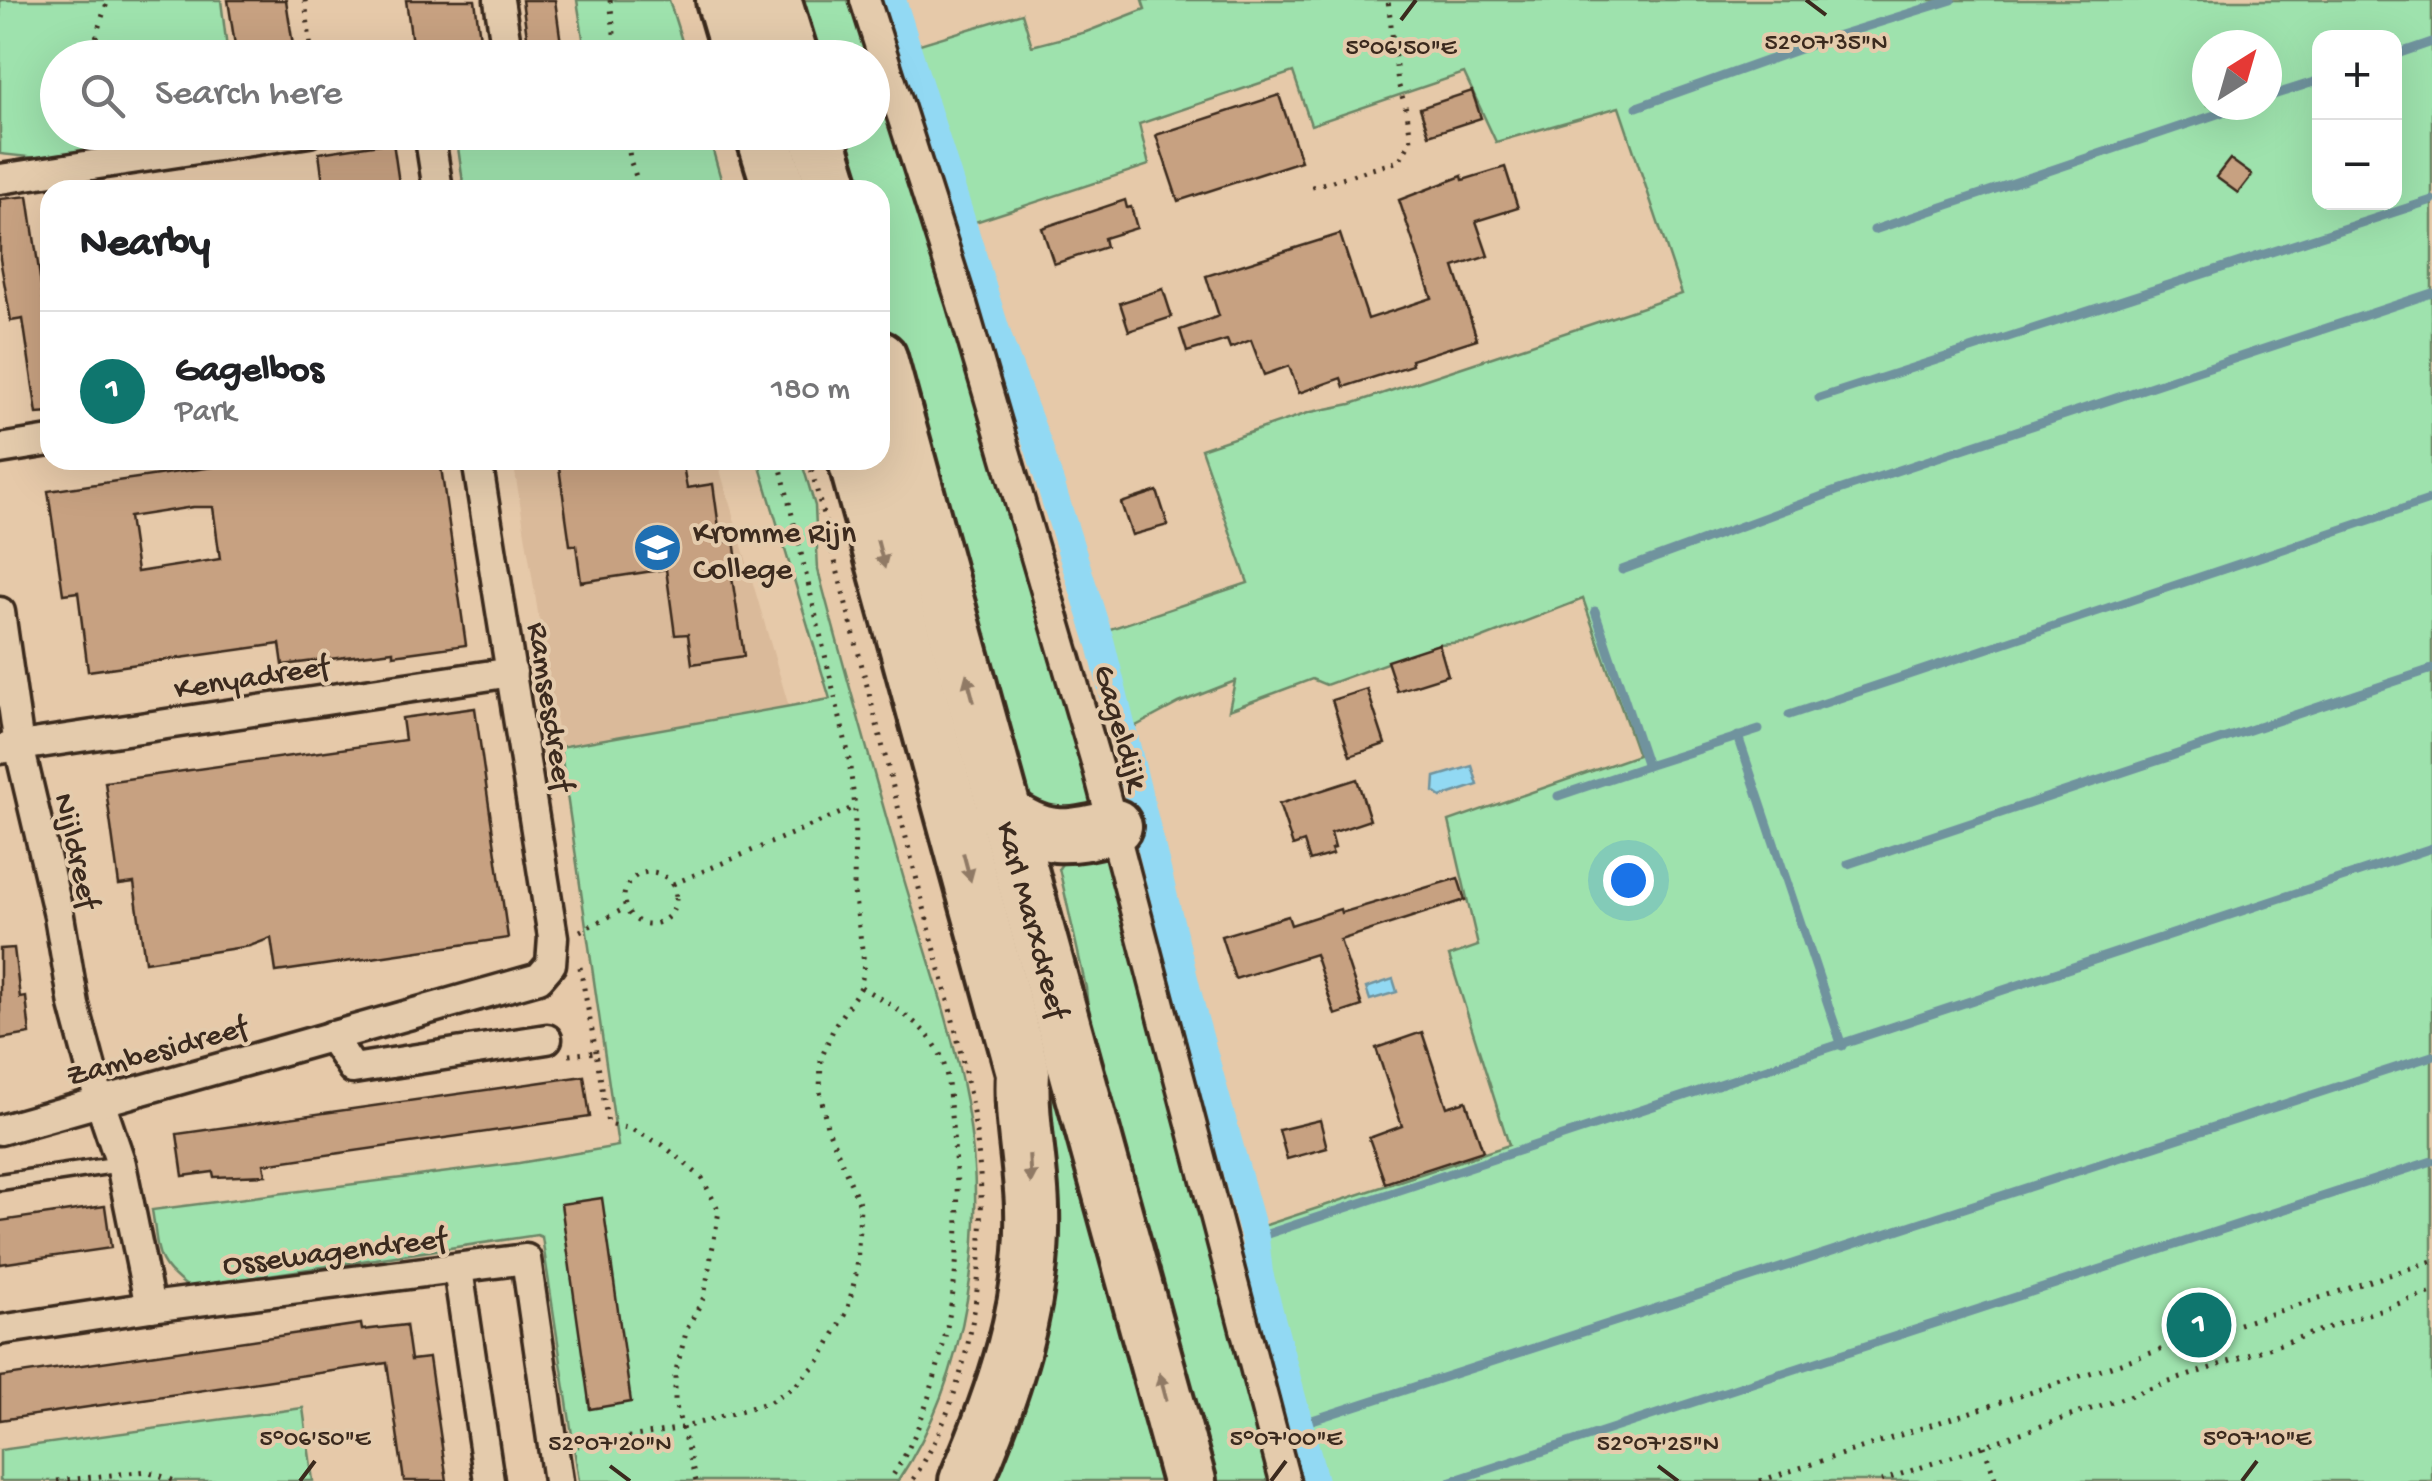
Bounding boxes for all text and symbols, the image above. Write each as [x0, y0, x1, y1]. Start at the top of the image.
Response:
text: 52°07'35"N [1764, 30, 1888, 59]
north arrow [2192, 30, 2282, 120]
map controls [2312, 30, 2402, 210]
button: + [2312, 30, 2402, 120]
text: 5°06'50"E [1346, 35, 1458, 64]
search box [40, 40, 890, 150]
icon: search [75, 68, 130, 123]
text: Search here [155, 73, 342, 117]
button: − [2312, 120, 2402, 210]
text: Nearby [80, 221, 210, 270]
text: Gagelbos [175, 350, 323, 394]
text: 1 [106, 372, 119, 410]
text: 180 m [771, 372, 850, 410]
text: Park [175, 394, 236, 432]
place label: Kromme Rijn College [693, 516, 856, 591]
school or university icon: Kromme Rijn College [632, 522, 684, 574]
one-way arrow [873, 539, 889, 570]
street label: Ramsesdreef [516, 620, 580, 796]
street label: Kenyadreef [172, 649, 334, 711]
street label: Gageldijk [1082, 661, 1155, 798]
one-way arrow [962, 672, 978, 703]
street label: Nijldreef [42, 790, 106, 915]
street label: Karl Marxdreef [984, 818, 1075, 1025]
one-way arrow [960, 852, 976, 883]
your location [1603, 855, 1654, 906]
street label: Zambesidreef [63, 1009, 254, 1098]
one-way arrow [1022, 1154, 1038, 1185]
street label: Ossewagendreef [221, 1221, 451, 1287]
pin: 1 [2166, 1288, 2232, 1362]
one-way arrow [1155, 1371, 1171, 1402]
text: 5°06'50"E [260, 1426, 372, 1455]
text: 5°07'00"E [1230, 1426, 1344, 1455]
text: 5°07'10"E [2203, 1426, 2313, 1455]
text: 52°07'20"N [548, 1431, 672, 1460]
text: 52°07'25"N [1597, 1431, 1719, 1460]

